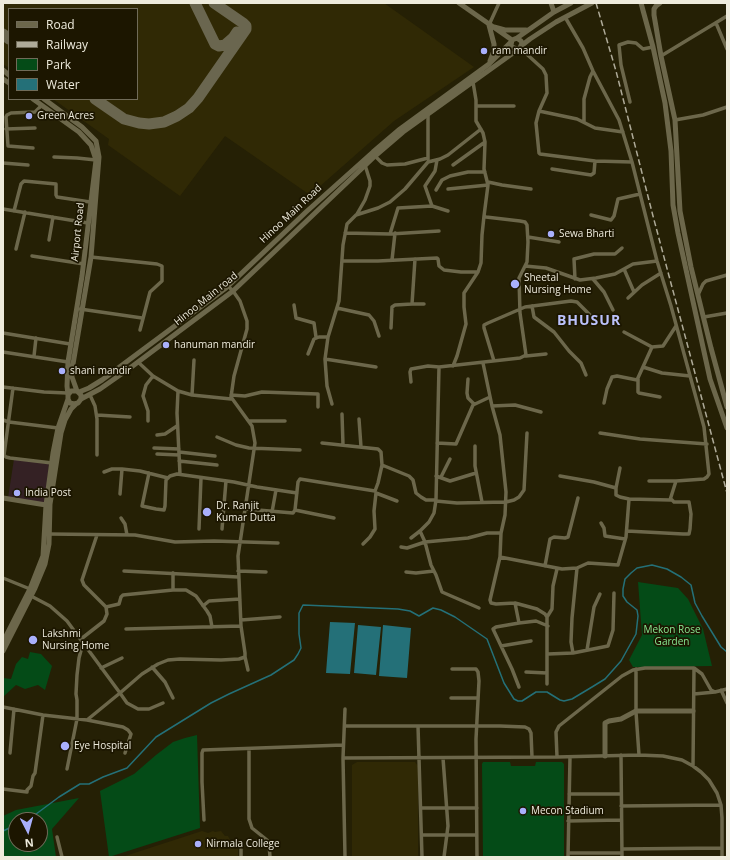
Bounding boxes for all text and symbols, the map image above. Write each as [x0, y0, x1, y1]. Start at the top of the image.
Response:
legend [8, 8, 138, 100]
text: Road [46, 16, 75, 33]
text: Railway [46, 36, 88, 53]
place label: ram mandir [492, 45, 547, 57]
marker: ram mandir [479, 46, 489, 56]
text: Park [46, 56, 71, 73]
text: Water [46, 76, 80, 93]
place label: Green Acres [37, 110, 94, 122]
marker: Green Acres [24, 111, 34, 121]
street label: Hinoo Main Road [258, 182, 324, 246]
street label: Airport Road [69, 202, 87, 262]
place label: Sewa Bharti [559, 228, 614, 240]
marker: Sewa Bharti [546, 229, 556, 239]
street label: Hinoo Main road [172, 270, 240, 328]
place label: Sheetal Nursing Home [524, 272, 591, 296]
marker: Sheetal Nursing Home [509, 278, 521, 290]
district label: BHUSUR [557, 313, 621, 329]
place label: hanuman mandir [174, 339, 255, 351]
marker: hanuman mandir [161, 340, 171, 350]
place label: shani mandir [70, 365, 131, 377]
marker: shani mandir [57, 366, 67, 376]
place label: India Post [25, 487, 71, 499]
marker: India Post [12, 488, 22, 498]
place label: Dr. Ranjit Kumar Dutta [216, 500, 276, 524]
marker: Dr. Ranjit Kumar Dutta [201, 506, 213, 518]
park label: Mekon Rose Garden [643, 624, 701, 648]
place label: Lakshmi Nursing Home [42, 628, 109, 652]
marker: Lakshmi Nursing Home [27, 634, 39, 646]
marker: Eye Hospital [59, 740, 71, 752]
place label: Eye Hospital [74, 740, 131, 752]
place label: Mecon Stadium [531, 805, 604, 817]
marker: Mecon Stadium [518, 806, 528, 816]
north arrow [8, 812, 48, 852]
text: N [24, 836, 34, 851]
place label: Nirmala College [206, 838, 280, 850]
marker: Nirmala College [193, 839, 203, 849]

